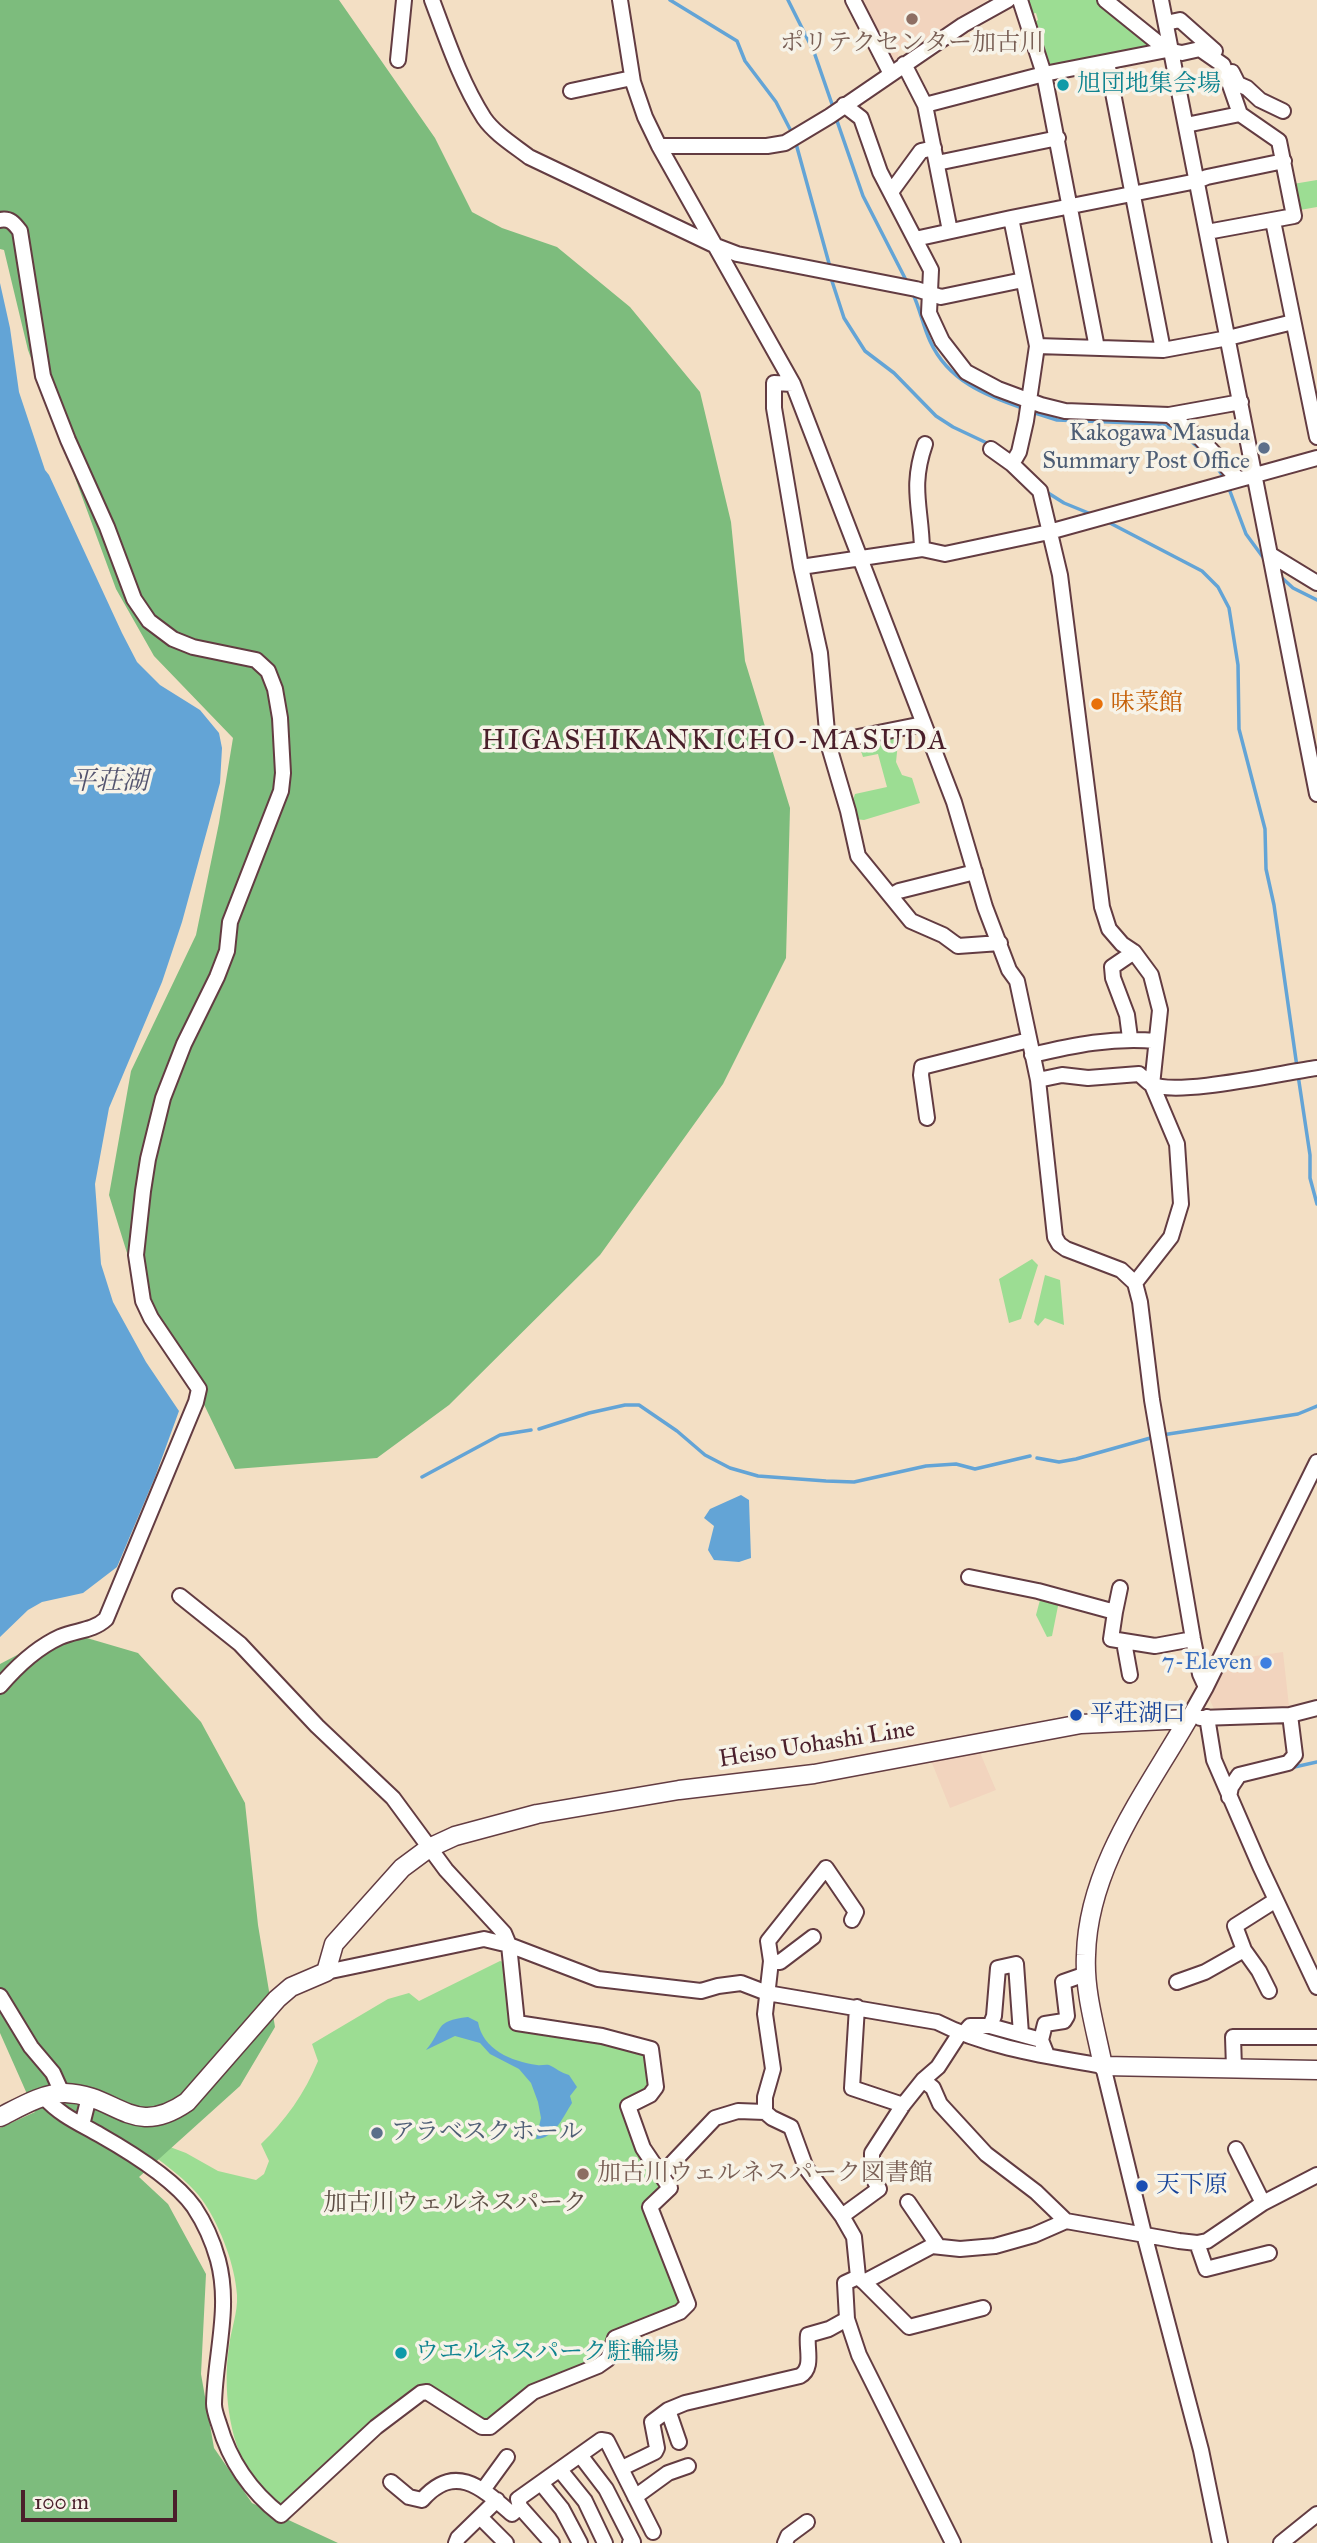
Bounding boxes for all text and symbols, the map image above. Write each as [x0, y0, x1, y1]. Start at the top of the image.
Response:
marker: ポリテクセンター加古川 [904, 11, 920, 27]
place label: ポリテクセンター加古川 [780, 30, 1044, 58]
place label: 旭団地集会場 [1077, 71, 1221, 99]
marker: 旭団地集会場 [1055, 77, 1071, 93]
place label: Kakogawa Masuda Summary Post Office [1042, 420, 1250, 476]
marker: Kakogawa Masuda Summary Post Office [1256, 440, 1272, 456]
place label: 味菜館 [1111, 690, 1183, 718]
marker: 味菜館 [1089, 696, 1105, 712]
district label: HIGASHIKANKICHO-MASUDA [484, 725, 946, 759]
water label: 平荘湖 [70, 767, 148, 799]
place label: 7-Eleven [1162, 1649, 1252, 1677]
marker: 7-Eleven [1258, 1655, 1274, 1671]
place label: 平荘湖口 [1090, 1701, 1186, 1729]
marker: 平荘湖口 [1068, 1707, 1084, 1723]
street label: Heiso Uohashi Line [717, 1715, 917, 1775]
place label: アラベスクホール [391, 2119, 583, 2147]
marker: アラベスクホール [369, 2125, 385, 2141]
place label: 加古川ウェルネスパーク図書館 [597, 2160, 933, 2188]
marker: 加古川ウェルネスパーク図書館 [575, 2166, 591, 2182]
place label: 天下原 [1156, 2172, 1228, 2200]
marker: 天下原 [1134, 2178, 1150, 2194]
park label: 加古川ウェルネスパーク [323, 2190, 587, 2218]
place label: ウエルネスパーク駐輪場 [415, 2339, 679, 2367]
marker: ウエルネスパーク駐輪場 [393, 2345, 409, 2361]
scale bar [24, 2476, 180, 2520]
text: 100 m [34, 2489, 89, 2515]

